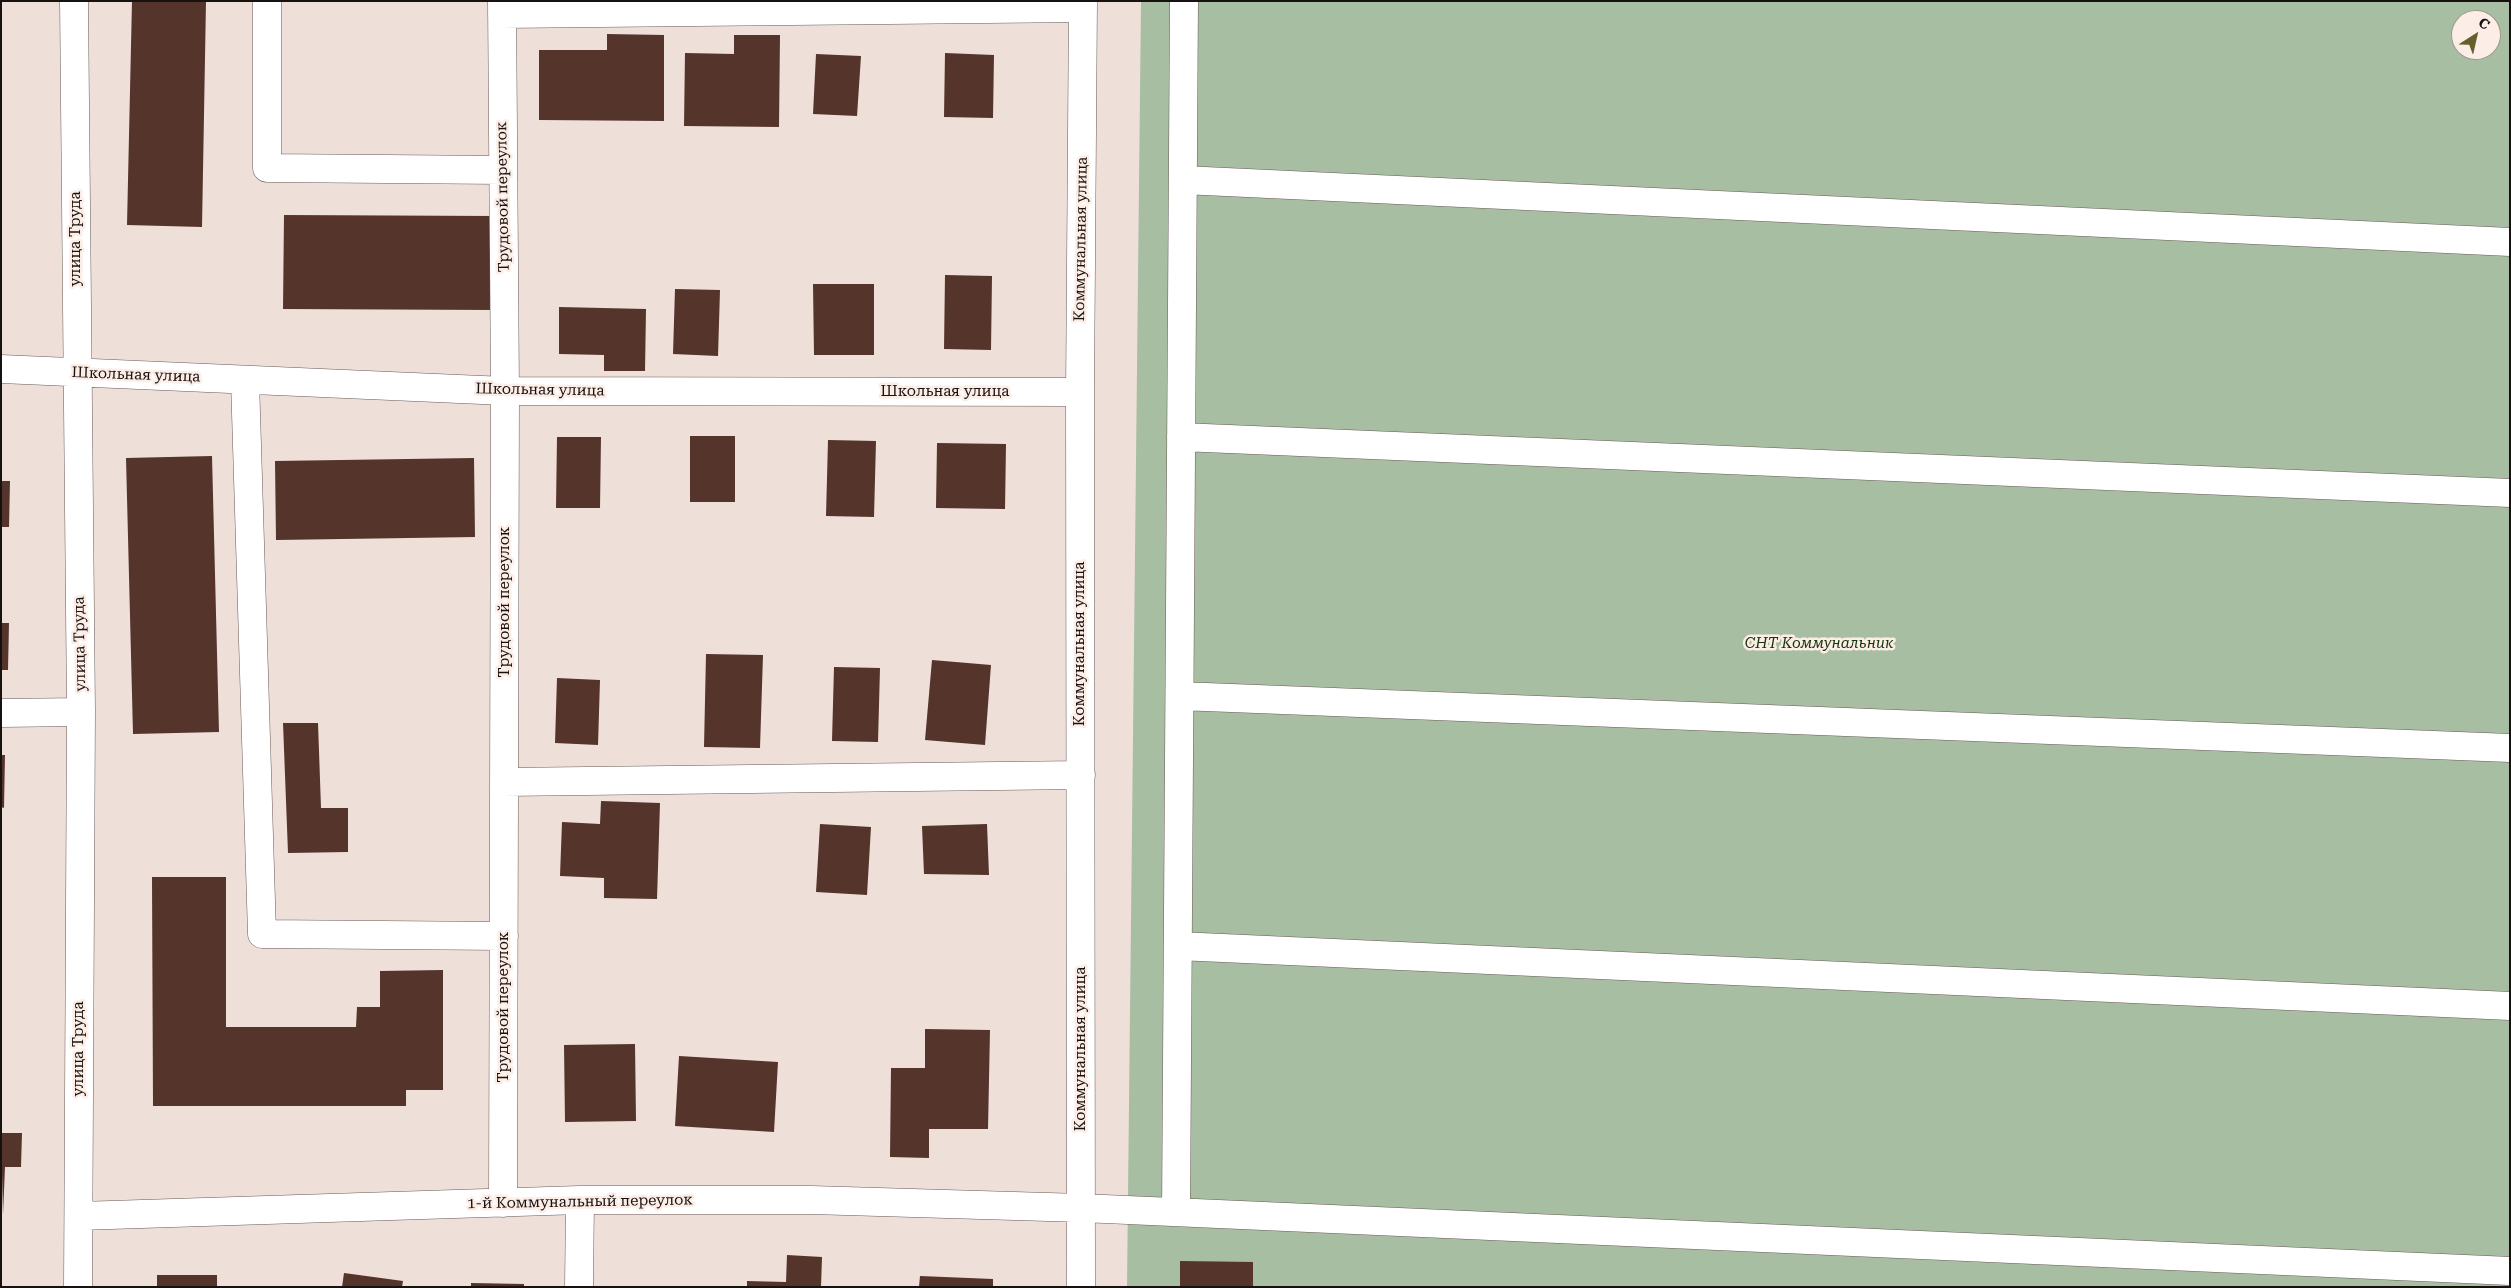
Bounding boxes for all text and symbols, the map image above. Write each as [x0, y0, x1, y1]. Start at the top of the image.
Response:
north arrow [2451, 10, 2501, 60]
text: С [2475, 14, 2493, 33]
street label: Трудовой переулок [493, 121, 513, 273]
street label: Коммунальная улица [1071, 157, 1091, 321]
street label: улица Труда [67, 191, 85, 287]
street label: Школьная улица [71, 364, 201, 386]
street label: Школьная улица [475, 380, 605, 400]
street label: Школьная улица [881, 383, 1009, 401]
street label: Трудовой переулок [496, 527, 514, 677]
street label: Коммунальная улица [1071, 562, 1089, 726]
street label: улица Труда [70, 596, 90, 692]
park label: СНТ Коммунальник [1745, 635, 1893, 653]
street label: Трудовой переулок [495, 932, 513, 1082]
street label: Коммунальная улица [1072, 967, 1090, 1131]
street label: улица Труда [70, 1001, 88, 1097]
street label: 1-й Коммунальный переулок [467, 1191, 693, 1213]

